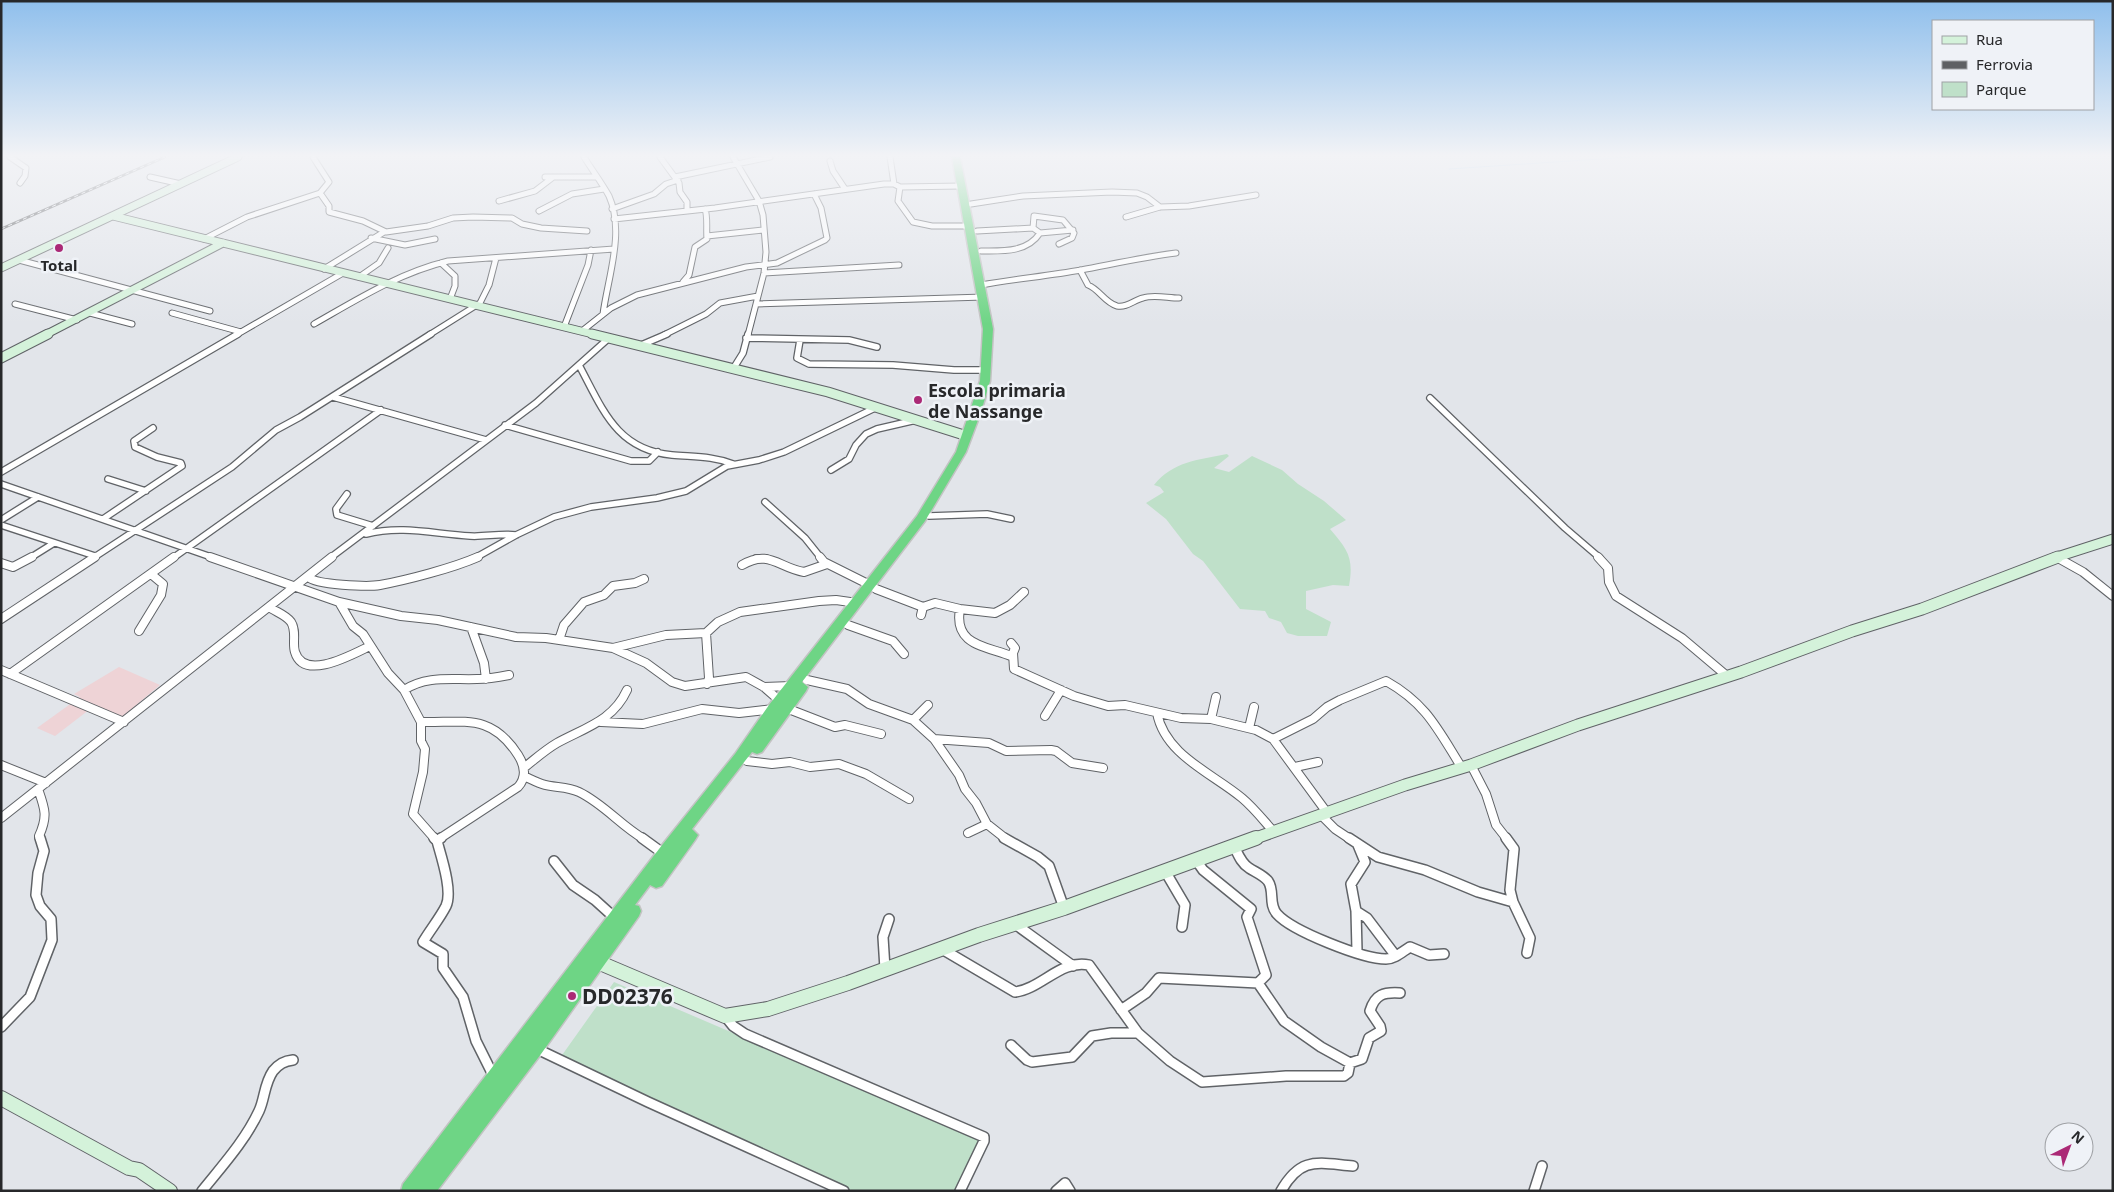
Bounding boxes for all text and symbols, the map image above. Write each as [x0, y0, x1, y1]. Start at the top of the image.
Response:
legend [1932, 20, 2094, 110]
text: Rua [1976, 29, 2003, 49]
text: Ferrovia [1976, 54, 2033, 74]
text: Parque [1976, 79, 2026, 99]
marker: Total [53, 242, 65, 254]
place label: Total [41, 255, 77, 275]
place label: Escola primaria de Nassange [928, 378, 1066, 423]
marker: Escola primaria de Nassange [912, 394, 924, 406]
place label: DD02376 [582, 982, 673, 1010]
marker: DD02376 [566, 990, 578, 1002]
north arrow [2044, 1122, 2094, 1172]
text: N [2067, 1126, 2089, 1148]

